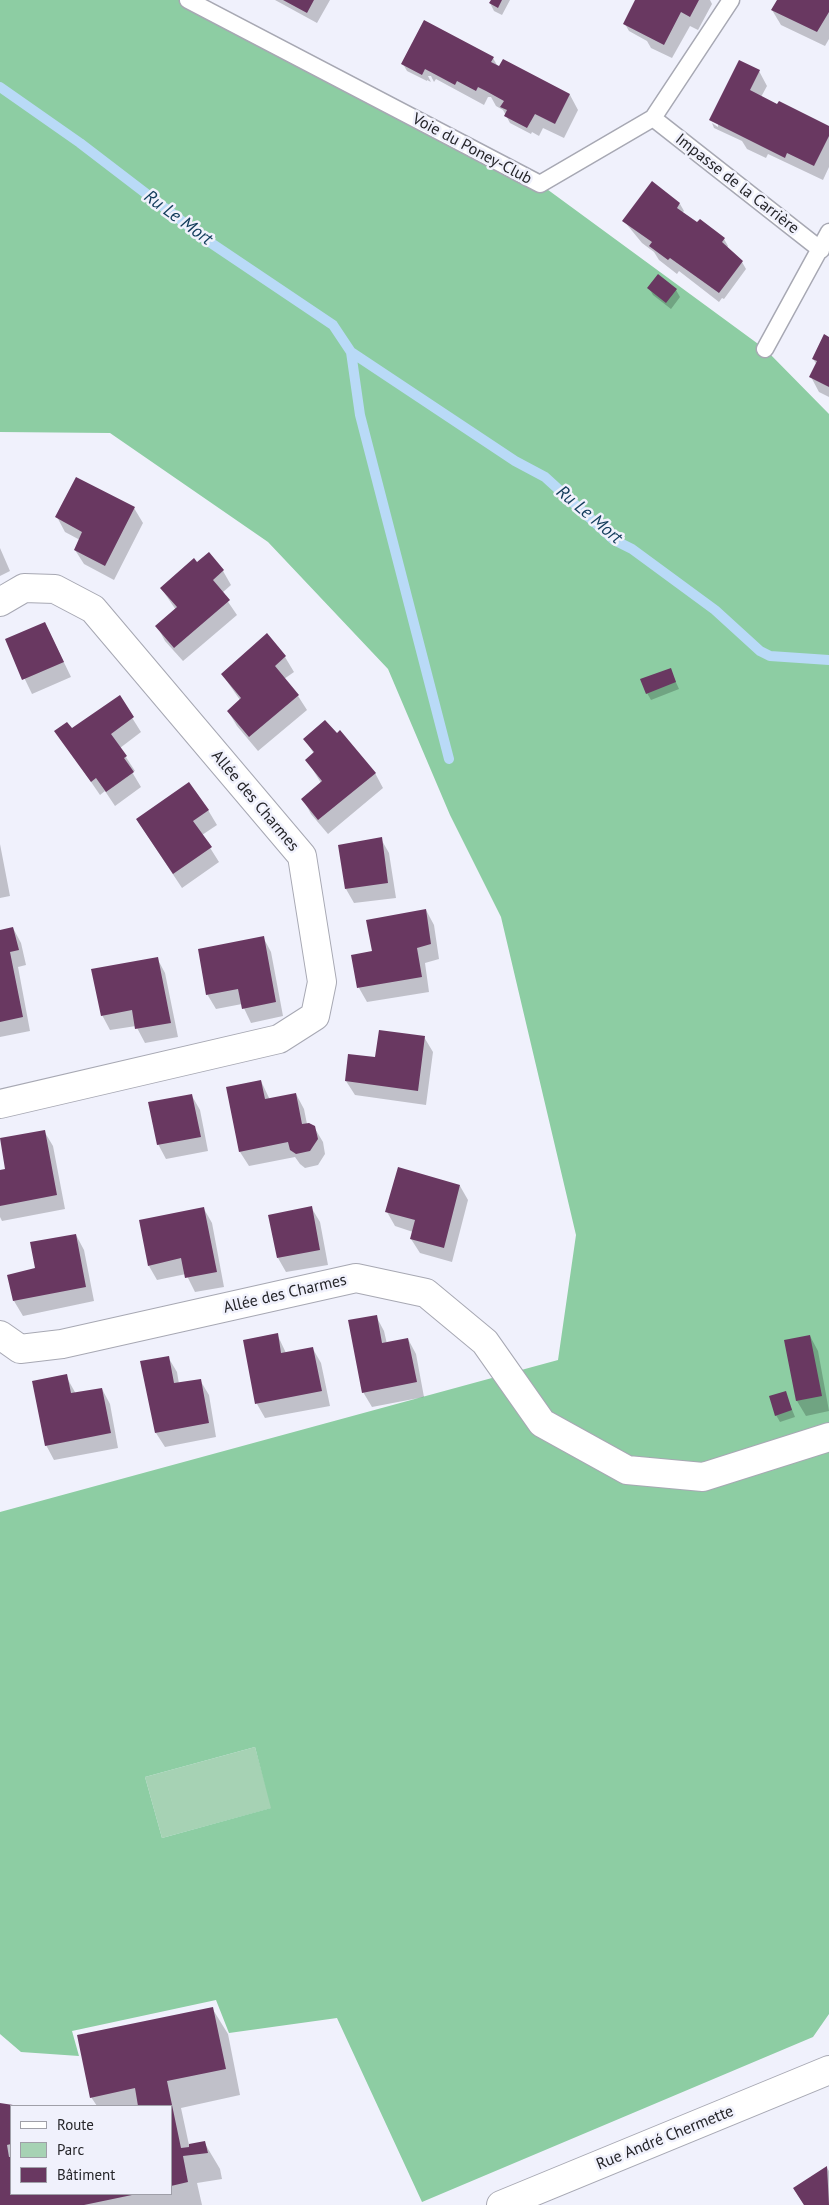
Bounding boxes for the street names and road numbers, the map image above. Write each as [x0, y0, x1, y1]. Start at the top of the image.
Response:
street label: Voie du Poney-Club [409, 109, 535, 189]
street label: Impasse de la Carrière [671, 130, 803, 238]
street label: Allée des Charmes [207, 747, 303, 855]
street label: Allée des Charmes [221, 1270, 349, 1318]
street label: Rue André Chermette [594, 2102, 736, 2174]

